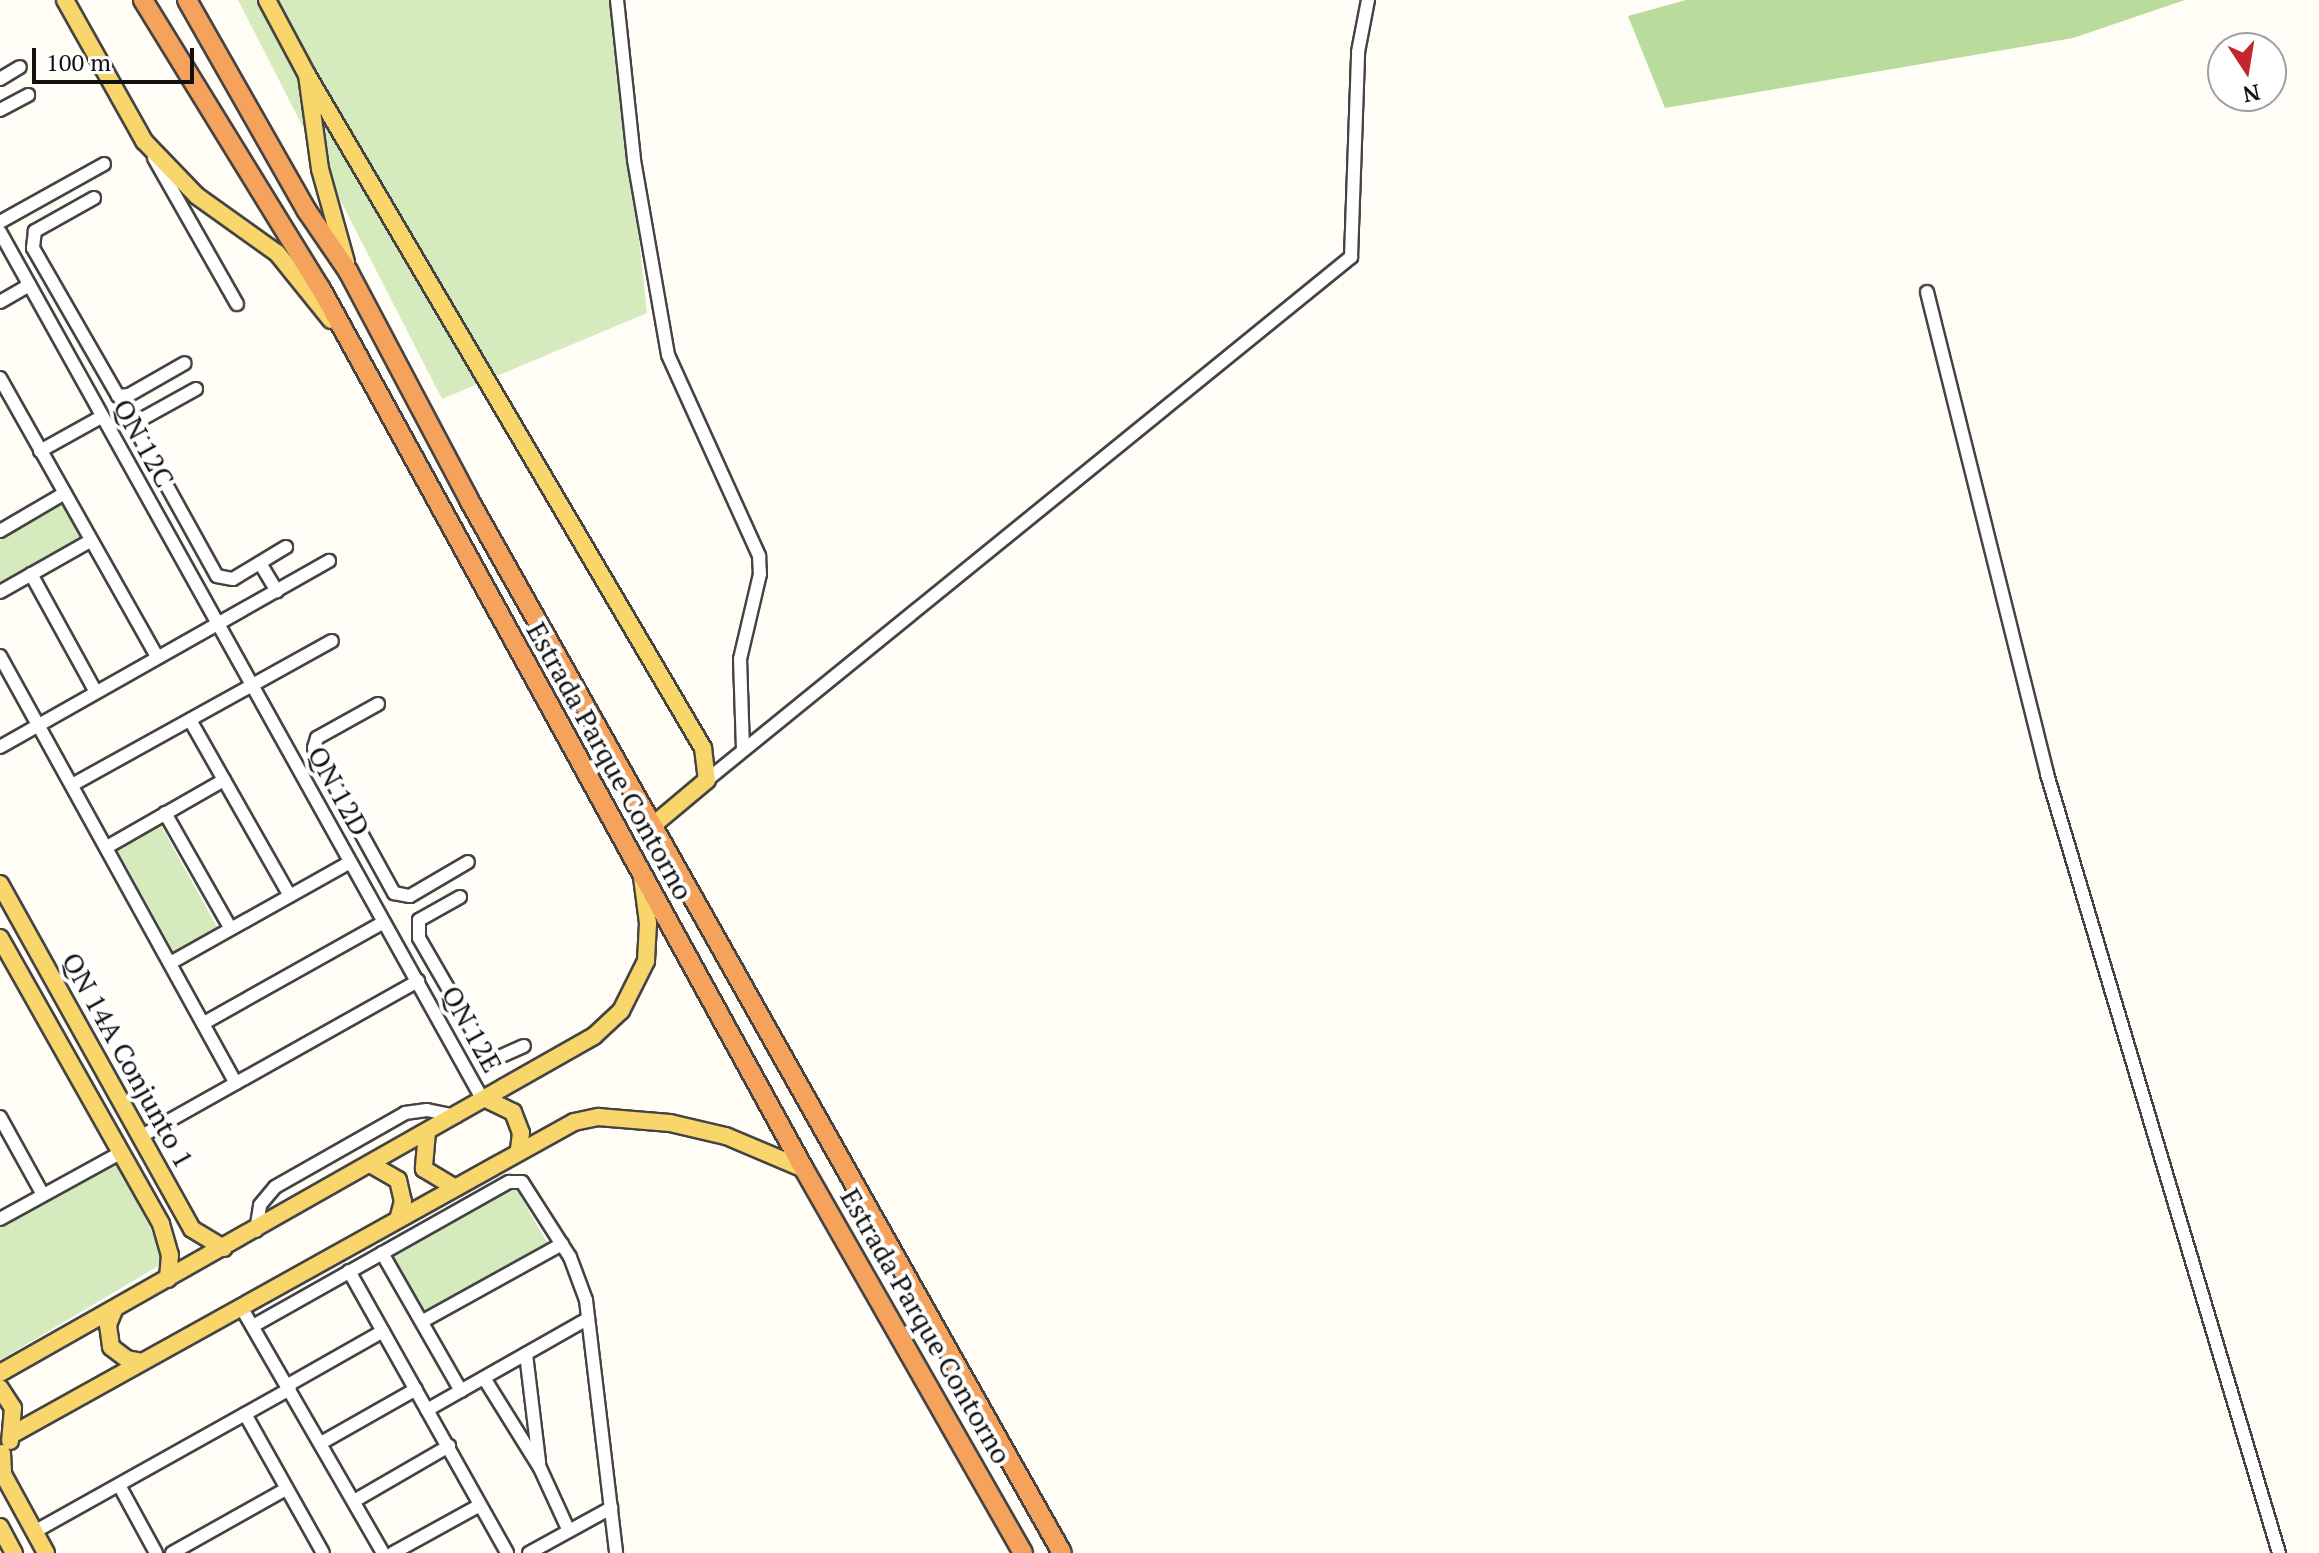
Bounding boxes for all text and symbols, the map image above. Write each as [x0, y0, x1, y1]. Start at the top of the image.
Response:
scale bar [36, 32, 198, 82]
north arrow [2207, 32, 2287, 112]
text: 100 m [46, 46, 111, 78]
text: N [2241, 78, 2263, 110]
street label: QN 12C [106, 393, 182, 493]
street label: Estrada Parque Contorno [520, 616, 700, 906]
street label: QN 12D [301, 740, 377, 842]
street label: QN 14A Conjunto 1 [55, 946, 201, 1174]
street label: QN 12E [434, 980, 510, 1078]
street label: Estrada Parque Contorno [833, 1182, 1019, 1470]

